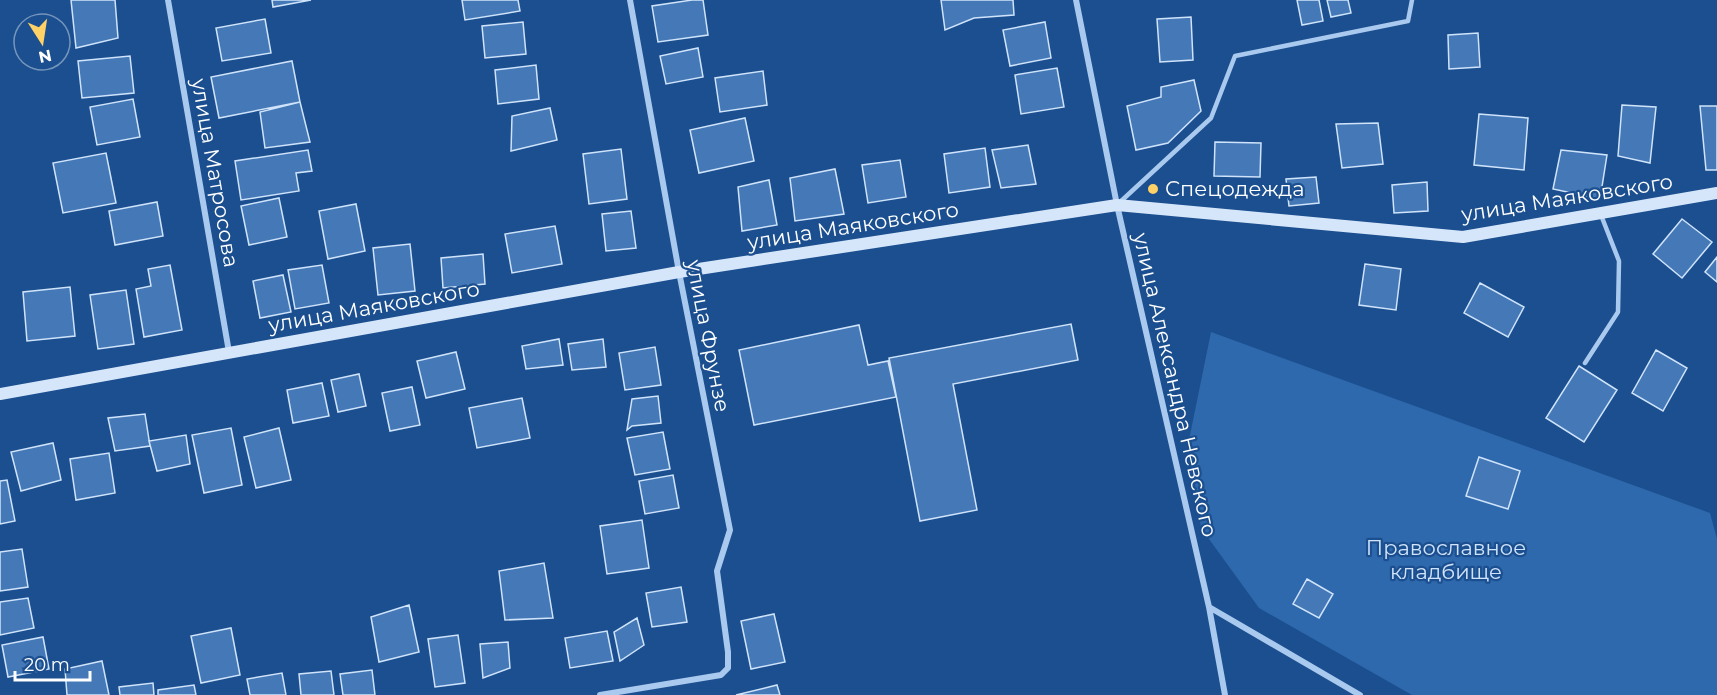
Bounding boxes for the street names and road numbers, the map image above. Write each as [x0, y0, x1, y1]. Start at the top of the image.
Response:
street label: улица Матросова [186, 76, 244, 269]
street label: улица Маяковского [1458, 168, 1675, 227]
street label: улица Маяковского [744, 196, 961, 255]
street label: улица Александра Невского [1128, 229, 1223, 540]
street label: улица Фрунзе [681, 257, 736, 414]
street label: улица Маяковского [265, 276, 481, 338]

